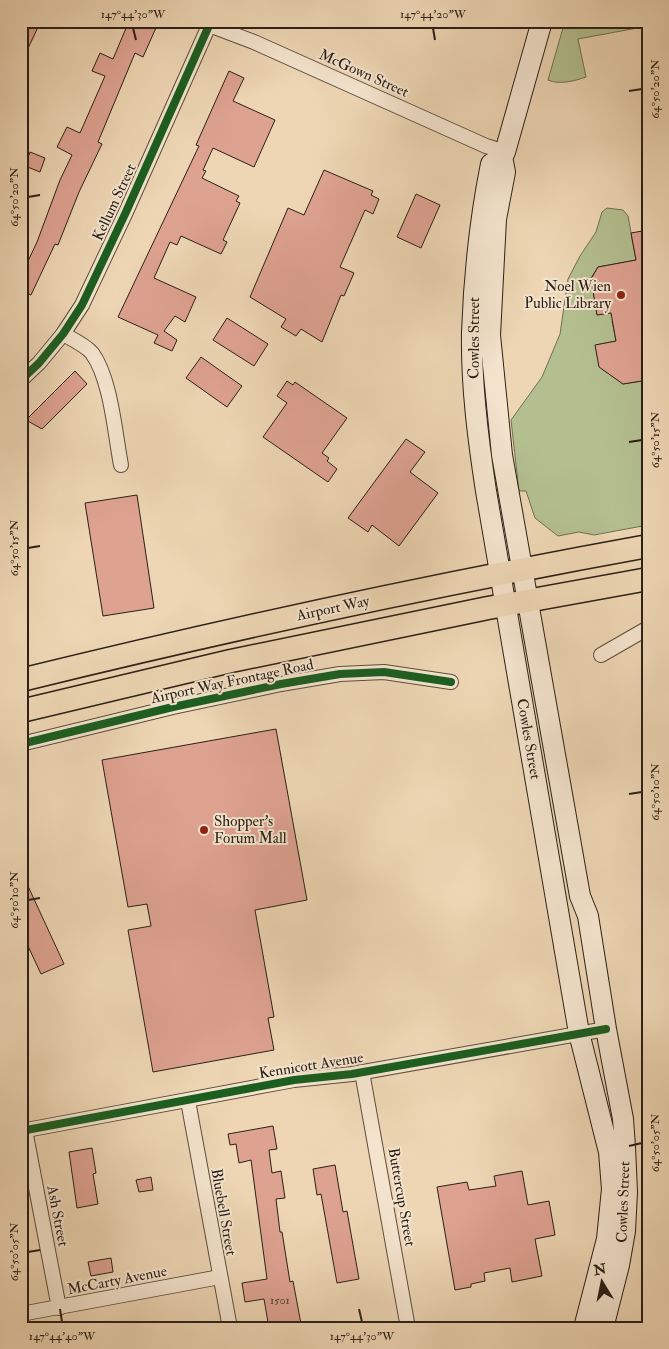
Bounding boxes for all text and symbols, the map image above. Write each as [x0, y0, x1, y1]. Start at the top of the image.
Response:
text: 147°44'30"W [101, 7, 166, 22]
text: 147°44'20"W [400, 7, 467, 22]
street label: McGown Street [316, 45, 412, 102]
text: 64°50'20"N [648, 59, 663, 119]
street label: Kellum Street [88, 161, 141, 244]
text: 64°50'20"N [7, 167, 22, 227]
place label: Noel Wien Public Library [524, 277, 611, 313]
marker: Noel Wien Public Library [615, 289, 627, 301]
street label: Cowles Street [465, 297, 484, 379]
text: 64°50'15"N [648, 411, 663, 468]
text: 64°50'15"N [7, 519, 22, 576]
street label: Airport Way [294, 591, 372, 627]
street label: Airport Way Frontage Road [148, 655, 316, 709]
street label: Cowles Street [512, 697, 545, 781]
text: 64°50'10"N [648, 763, 663, 821]
place label: Shopper's Forum Mall [214, 812, 287, 848]
marker: Shopper's Forum Mall [198, 824, 210, 836]
text: 64°50'10"N [7, 871, 22, 929]
street label: Kennicott Avenue [258, 1048, 365, 1083]
text: 64°50'05"N [648, 1113, 663, 1172]
street label: Buttercup Street [383, 1146, 420, 1248]
street label: Cowles Street [613, 1161, 634, 1243]
street label: Bluebell Street [206, 1167, 241, 1257]
street label: Ash Street [42, 1183, 73, 1248]
text: 64°50'05"N [7, 1222, 22, 1281]
north arrow [576, 1256, 626, 1306]
text: N [591, 1260, 608, 1279]
street label: McCarty Avenue [66, 1262, 168, 1299]
house number: 1501 [270, 1293, 290, 1308]
text: 147°44'40"W [29, 1329, 96, 1344]
text: 147°44'30"W [330, 1329, 395, 1344]

